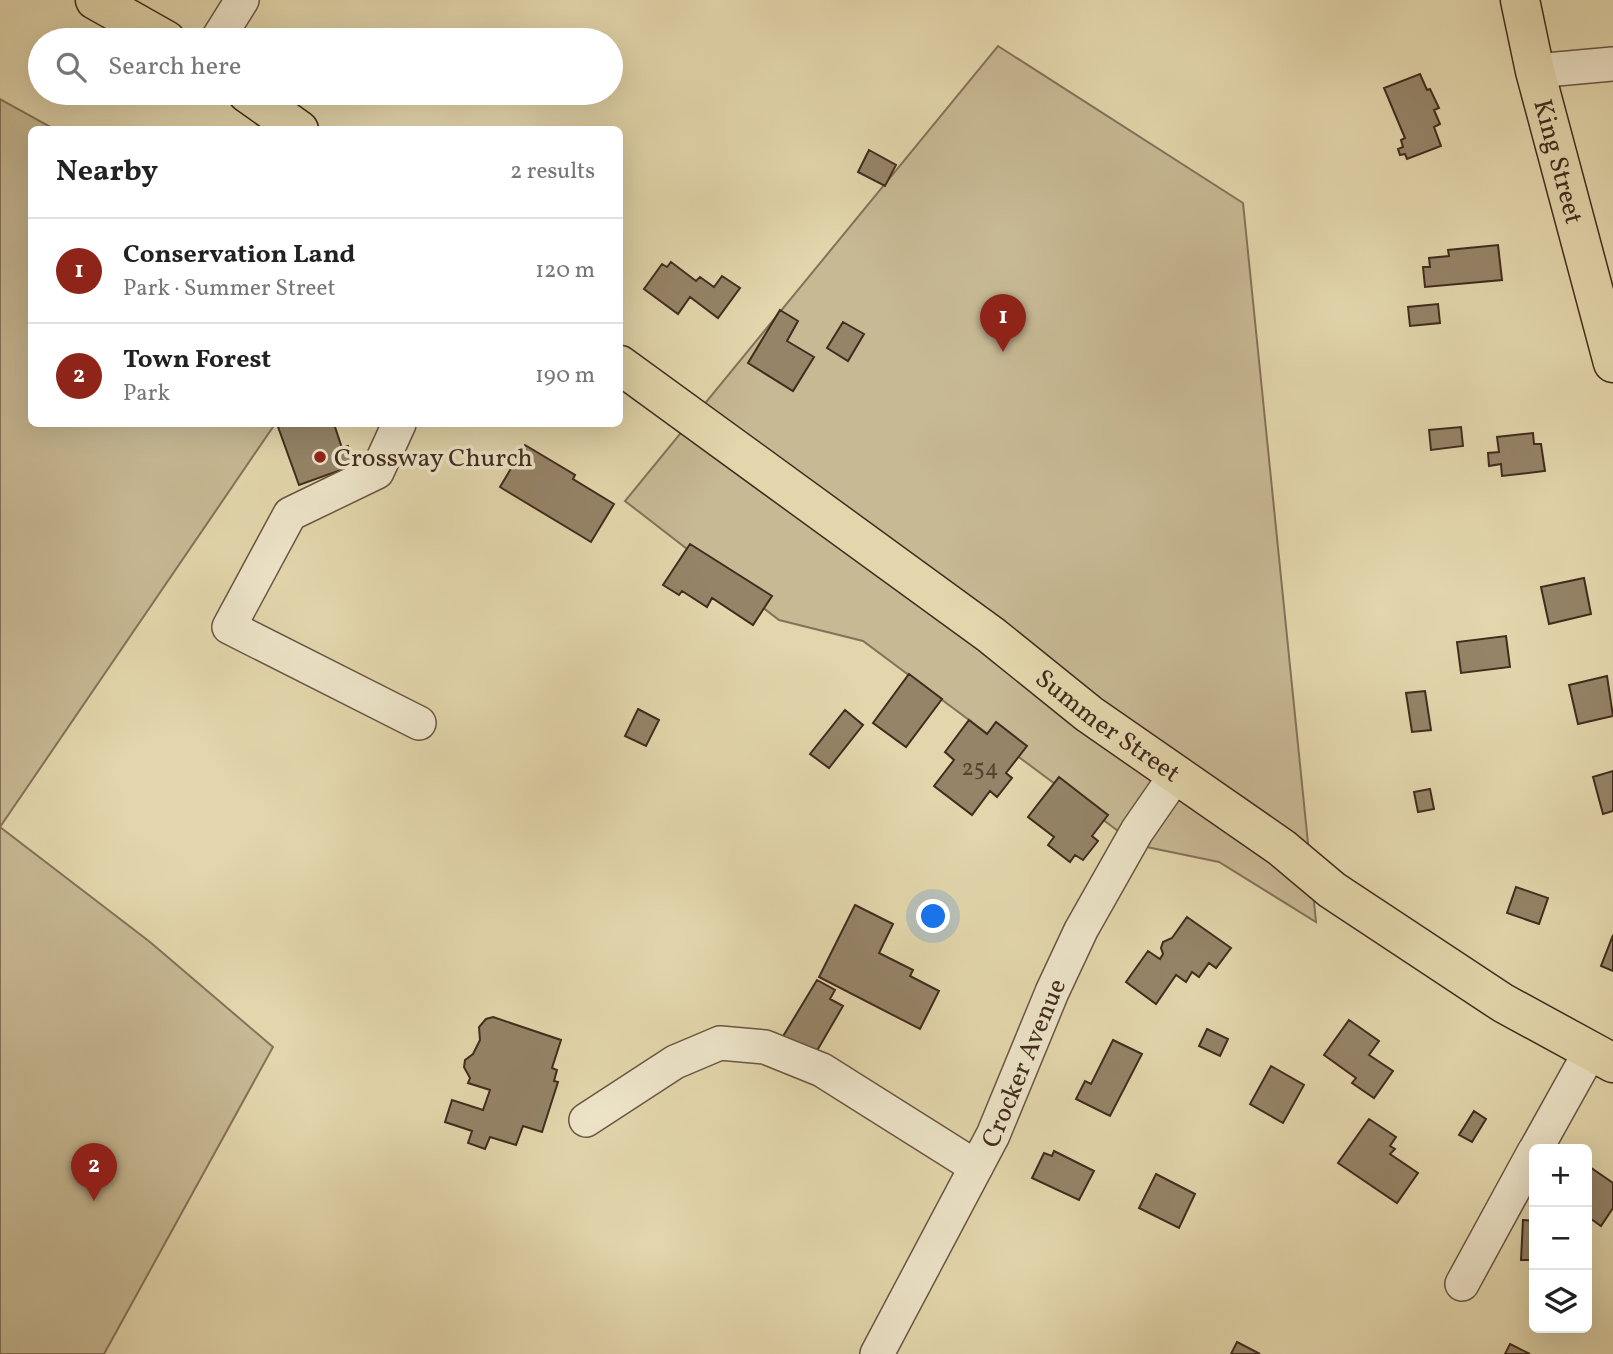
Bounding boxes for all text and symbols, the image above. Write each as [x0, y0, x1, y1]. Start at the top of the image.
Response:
search box [28, 28, 623, 105]
icon: search [52, 48, 90, 86]
text: Search here [108, 49, 241, 85]
street label: King Street [1523, 95, 1591, 228]
text: Nearby [56, 151, 158, 193]
text: 2 results [510, 156, 595, 188]
text: Conservation Land [123, 237, 355, 273]
text: 1 [74, 255, 84, 287]
text: 120 m [535, 255, 595, 287]
text: Park · Summer Street [123, 273, 336, 305]
pin: 1 [980, 294, 1026, 352]
text: Town Forest [123, 342, 271, 378]
text: 2 [73, 360, 85, 392]
text: 190 m [535, 360, 595, 392]
text: Park [123, 378, 170, 410]
place label: Crossway Church [334, 441, 533, 477]
marker: Crossway Church [312, 449, 328, 465]
street label: Summer Street [1027, 662, 1187, 792]
house number: 254 [961, 753, 999, 785]
your location [916, 899, 950, 933]
street label: Crocker Avenue [973, 973, 1076, 1155]
pin: 2 [71, 1143, 117, 1201]
map controls [1529, 1144, 1592, 1333]
button: + [1529, 1144, 1592, 1207]
button: − [1529, 1207, 1592, 1270]
button: layers [1529, 1270, 1592, 1333]

